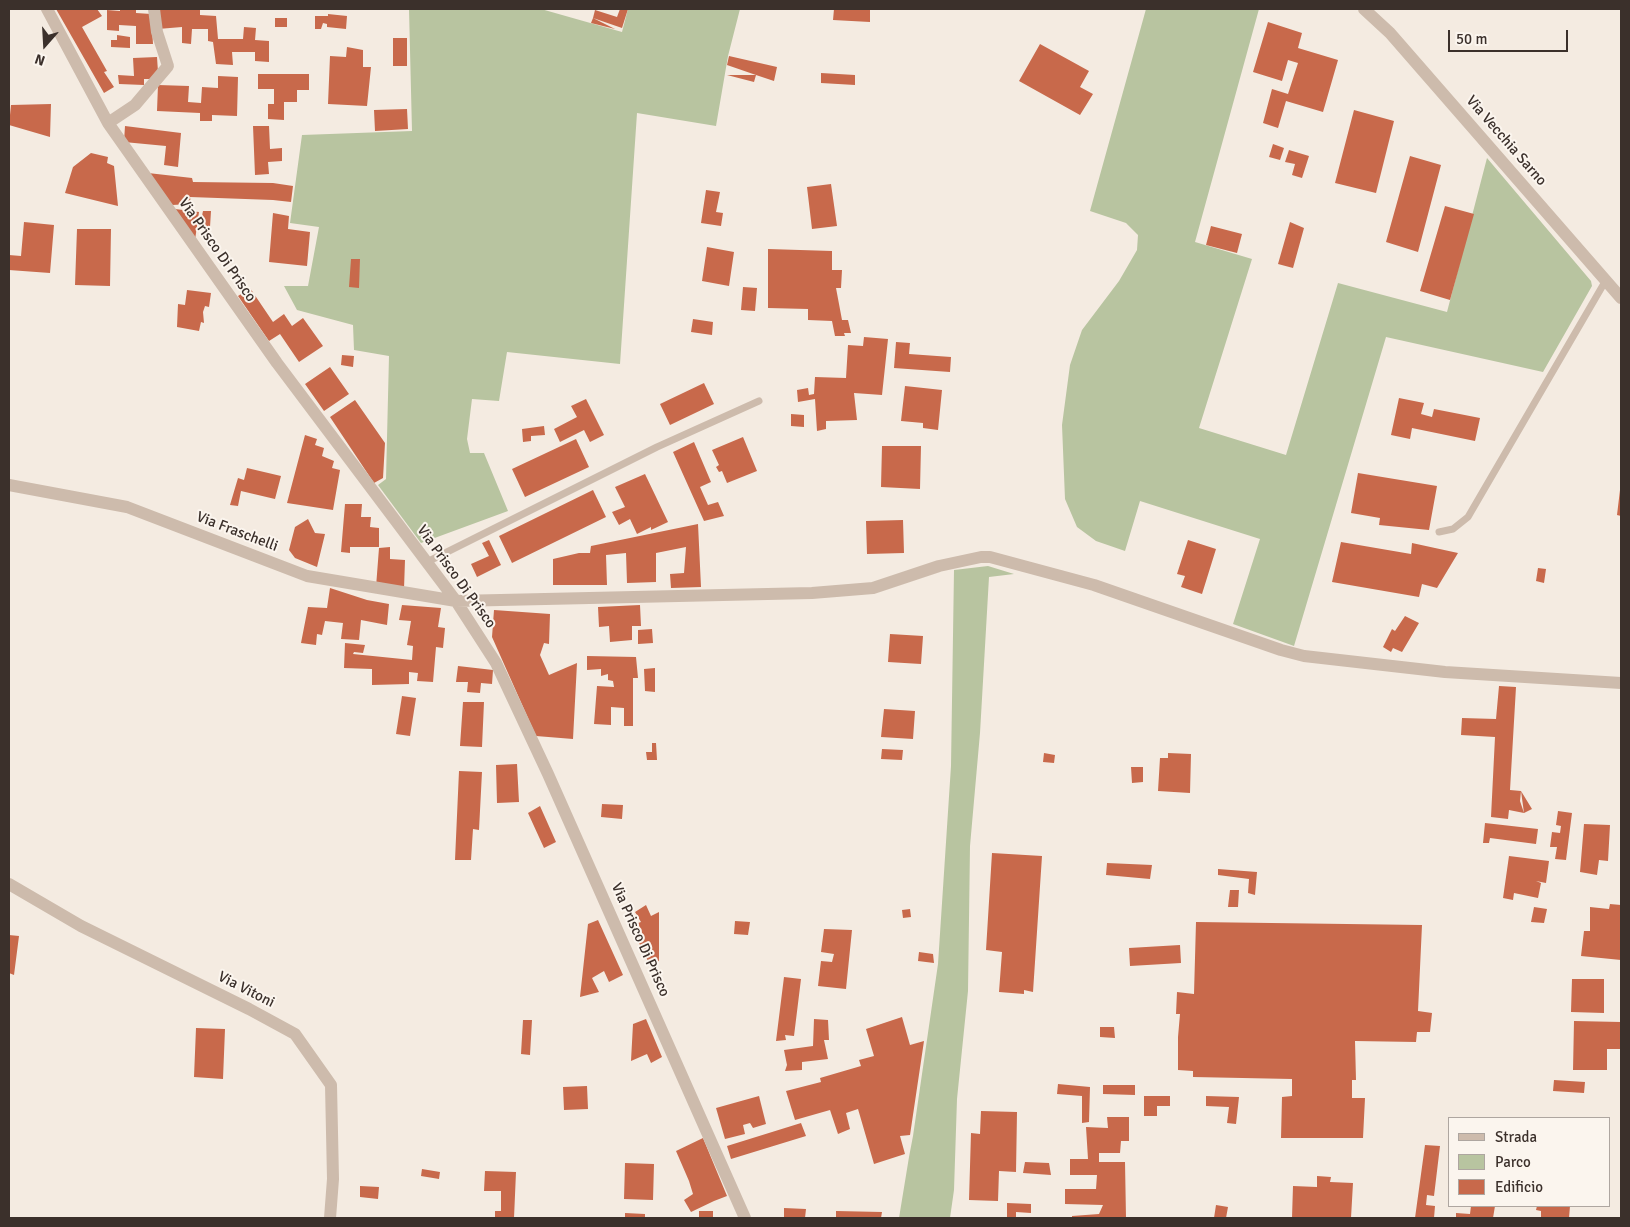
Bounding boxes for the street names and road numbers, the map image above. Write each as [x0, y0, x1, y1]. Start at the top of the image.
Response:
street label: Via Vecchia Sarno [1462, 92, 1550, 190]
street label: Via Prisco Di Prisco [174, 194, 260, 306]
street label: Via Fraschelli [194, 508, 280, 556]
street label: Via Prisco Di Prisco [413, 522, 499, 632]
street label: Via Prisco Di Prisco [607, 880, 673, 1000]
street label: Via Vitoni [215, 968, 277, 1012]

